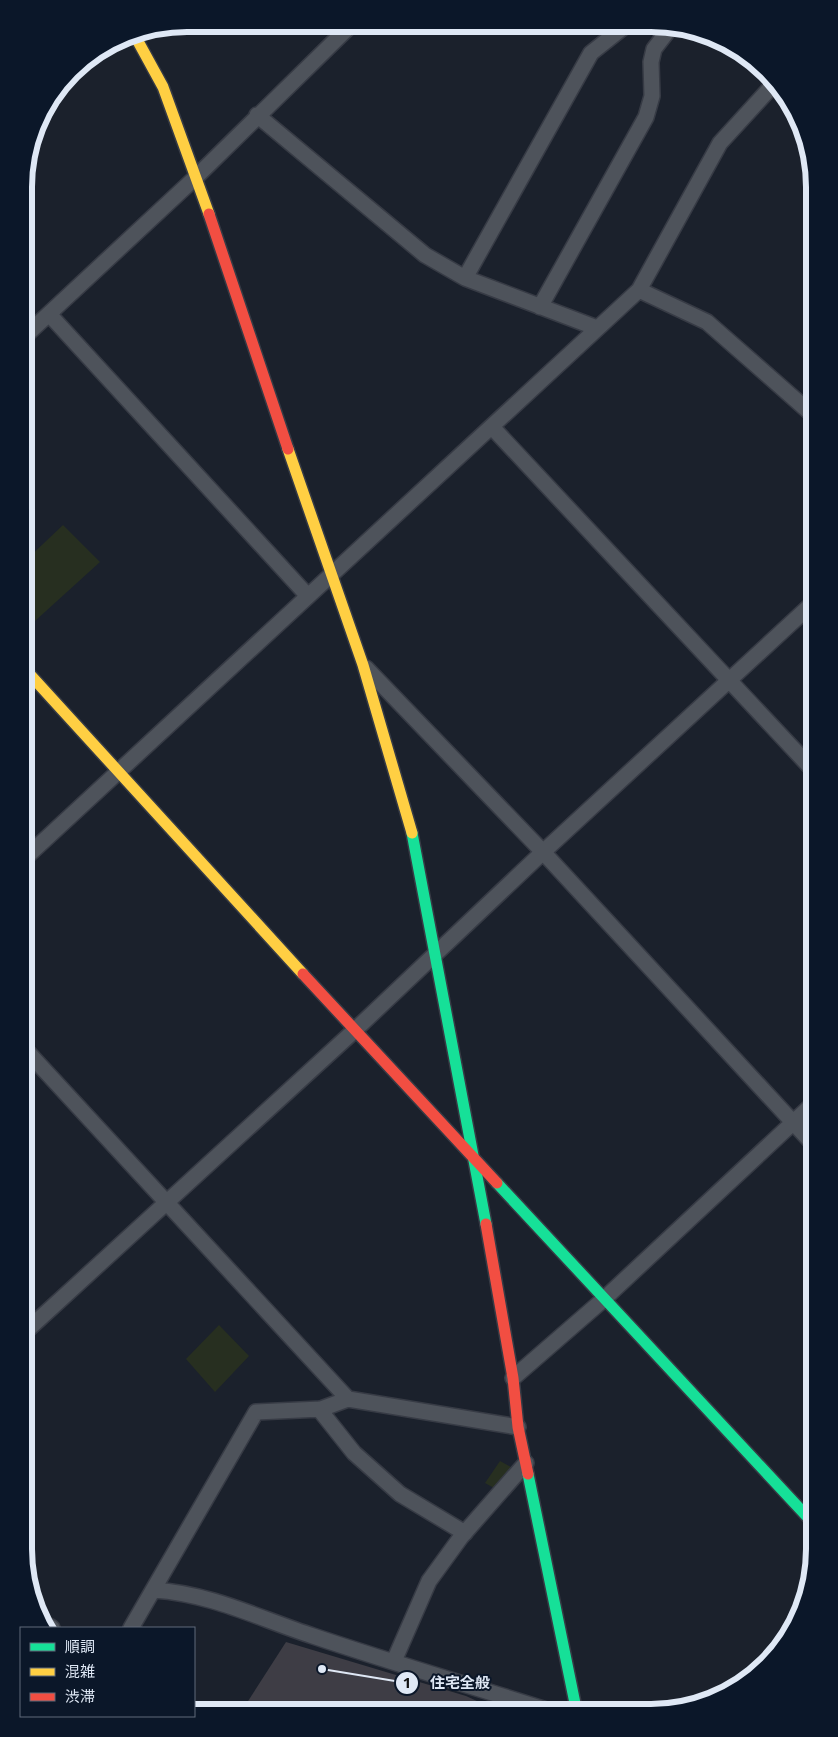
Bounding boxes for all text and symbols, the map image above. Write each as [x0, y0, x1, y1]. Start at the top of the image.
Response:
legend [20, 1627, 195, 1717]
text: 順調 [65, 1636, 95, 1656]
text: 混雑 [65, 1661, 95, 1681]
callout: 住宅全般 [395, 1668, 500, 1698]
text: 1 [403, 1672, 411, 1692]
text: 住宅全般 [430, 1672, 490, 1692]
text: 渋滞 [65, 1686, 95, 1706]

